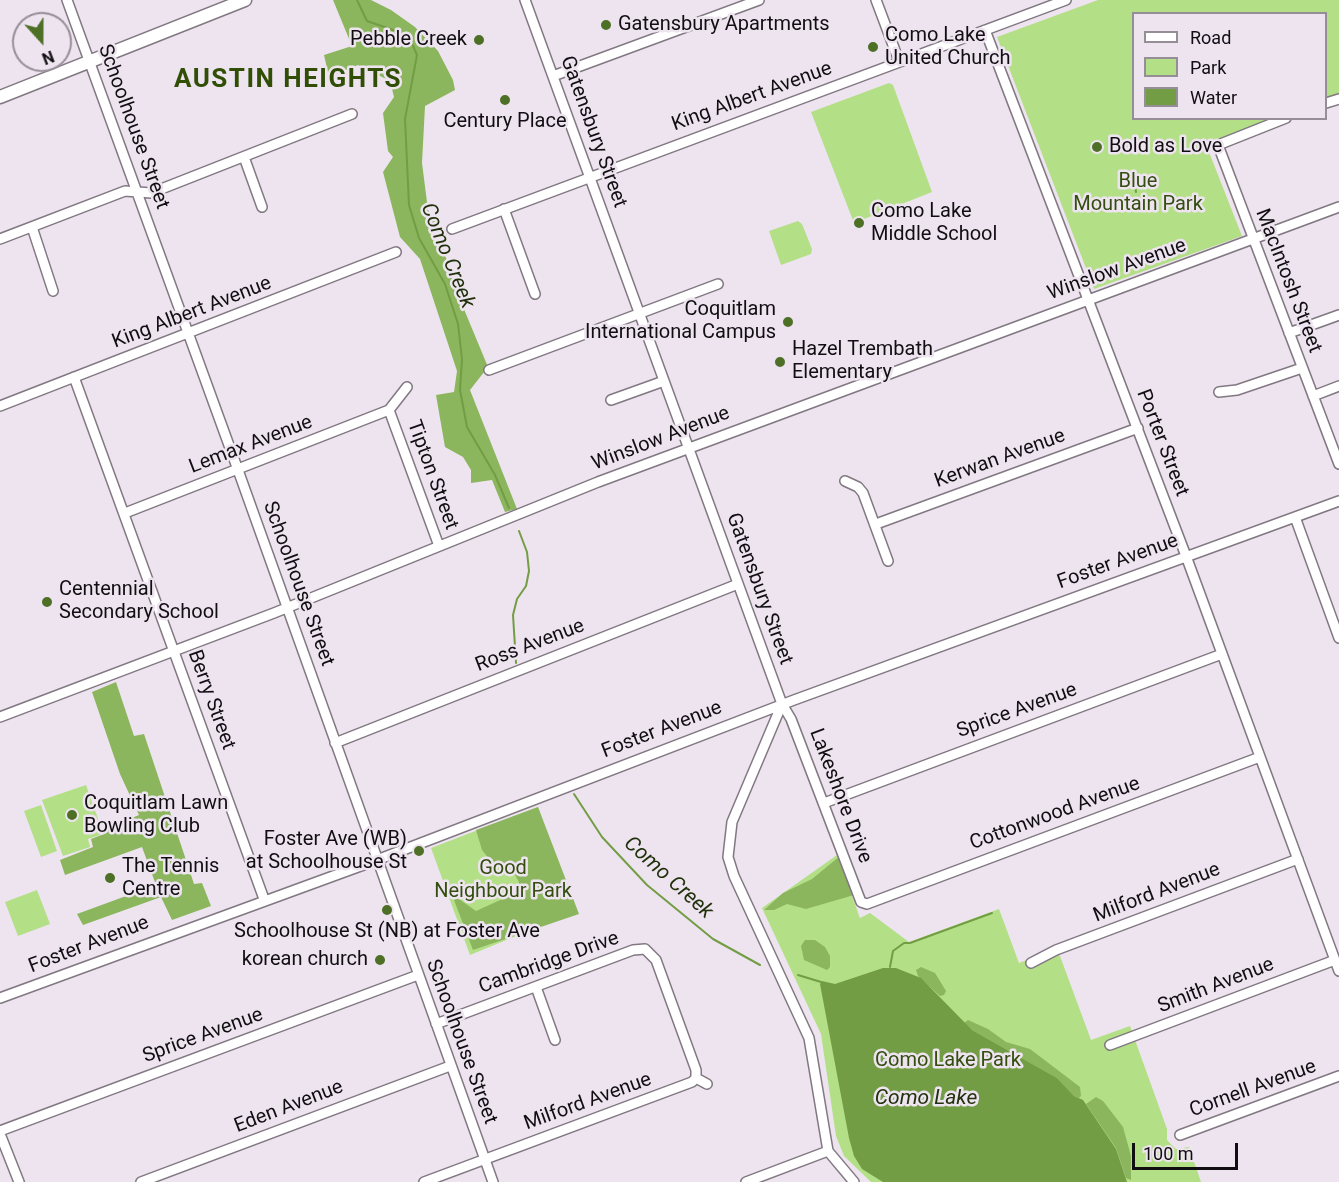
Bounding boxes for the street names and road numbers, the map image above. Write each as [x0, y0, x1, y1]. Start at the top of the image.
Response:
street label: Schoolhouse Street [92, 42, 174, 212]
street label: Gatensbury Street [554, 53, 632, 211]
street label: King Albert Avenue [669, 57, 835, 137]
street label: MacIntosh Street [1250, 206, 1326, 356]
street label: Winslow Avenue [1044, 234, 1190, 306]
street label: King Albert Avenue [109, 272, 275, 354]
street label: Porter Street [1131, 386, 1193, 500]
street label: Winslow Avenue [589, 402, 733, 476]
street label: Lemax Avenue [186, 410, 316, 480]
street label: Tipton Street [401, 417, 463, 533]
street label: Kerwan Avenue [931, 424, 1069, 494]
street label: Schoolhouse Street [257, 499, 339, 669]
street label: Gatensbury Street [720, 510, 798, 668]
street label: Foster Avenue [1054, 529, 1182, 595]
street label: Ross Avenue [472, 614, 588, 678]
street label: Berry Street [182, 647, 240, 753]
street label: Sprice Avenue [954, 678, 1080, 744]
street label: Foster Avenue [598, 696, 726, 764]
street label: Lakeshore Drive [803, 725, 877, 867]
street label: Cottonwood Avenue [967, 772, 1143, 856]
street label: Milford Avenue [1090, 858, 1224, 928]
street label: Foster Avenue [25, 911, 153, 979]
street label: Cambridge Drive [476, 927, 622, 999]
street label: Smith Avenue [1155, 953, 1277, 1019]
street label: Schoolhouse Street [420, 957, 502, 1127]
street label: Sprice Avenue [140, 1003, 266, 1069]
street label: Cornell Avenue [1186, 1055, 1320, 1123]
street label: Milford Avenue [521, 1068, 655, 1136]
street label: Eden Avenue [231, 1075, 347, 1139]

